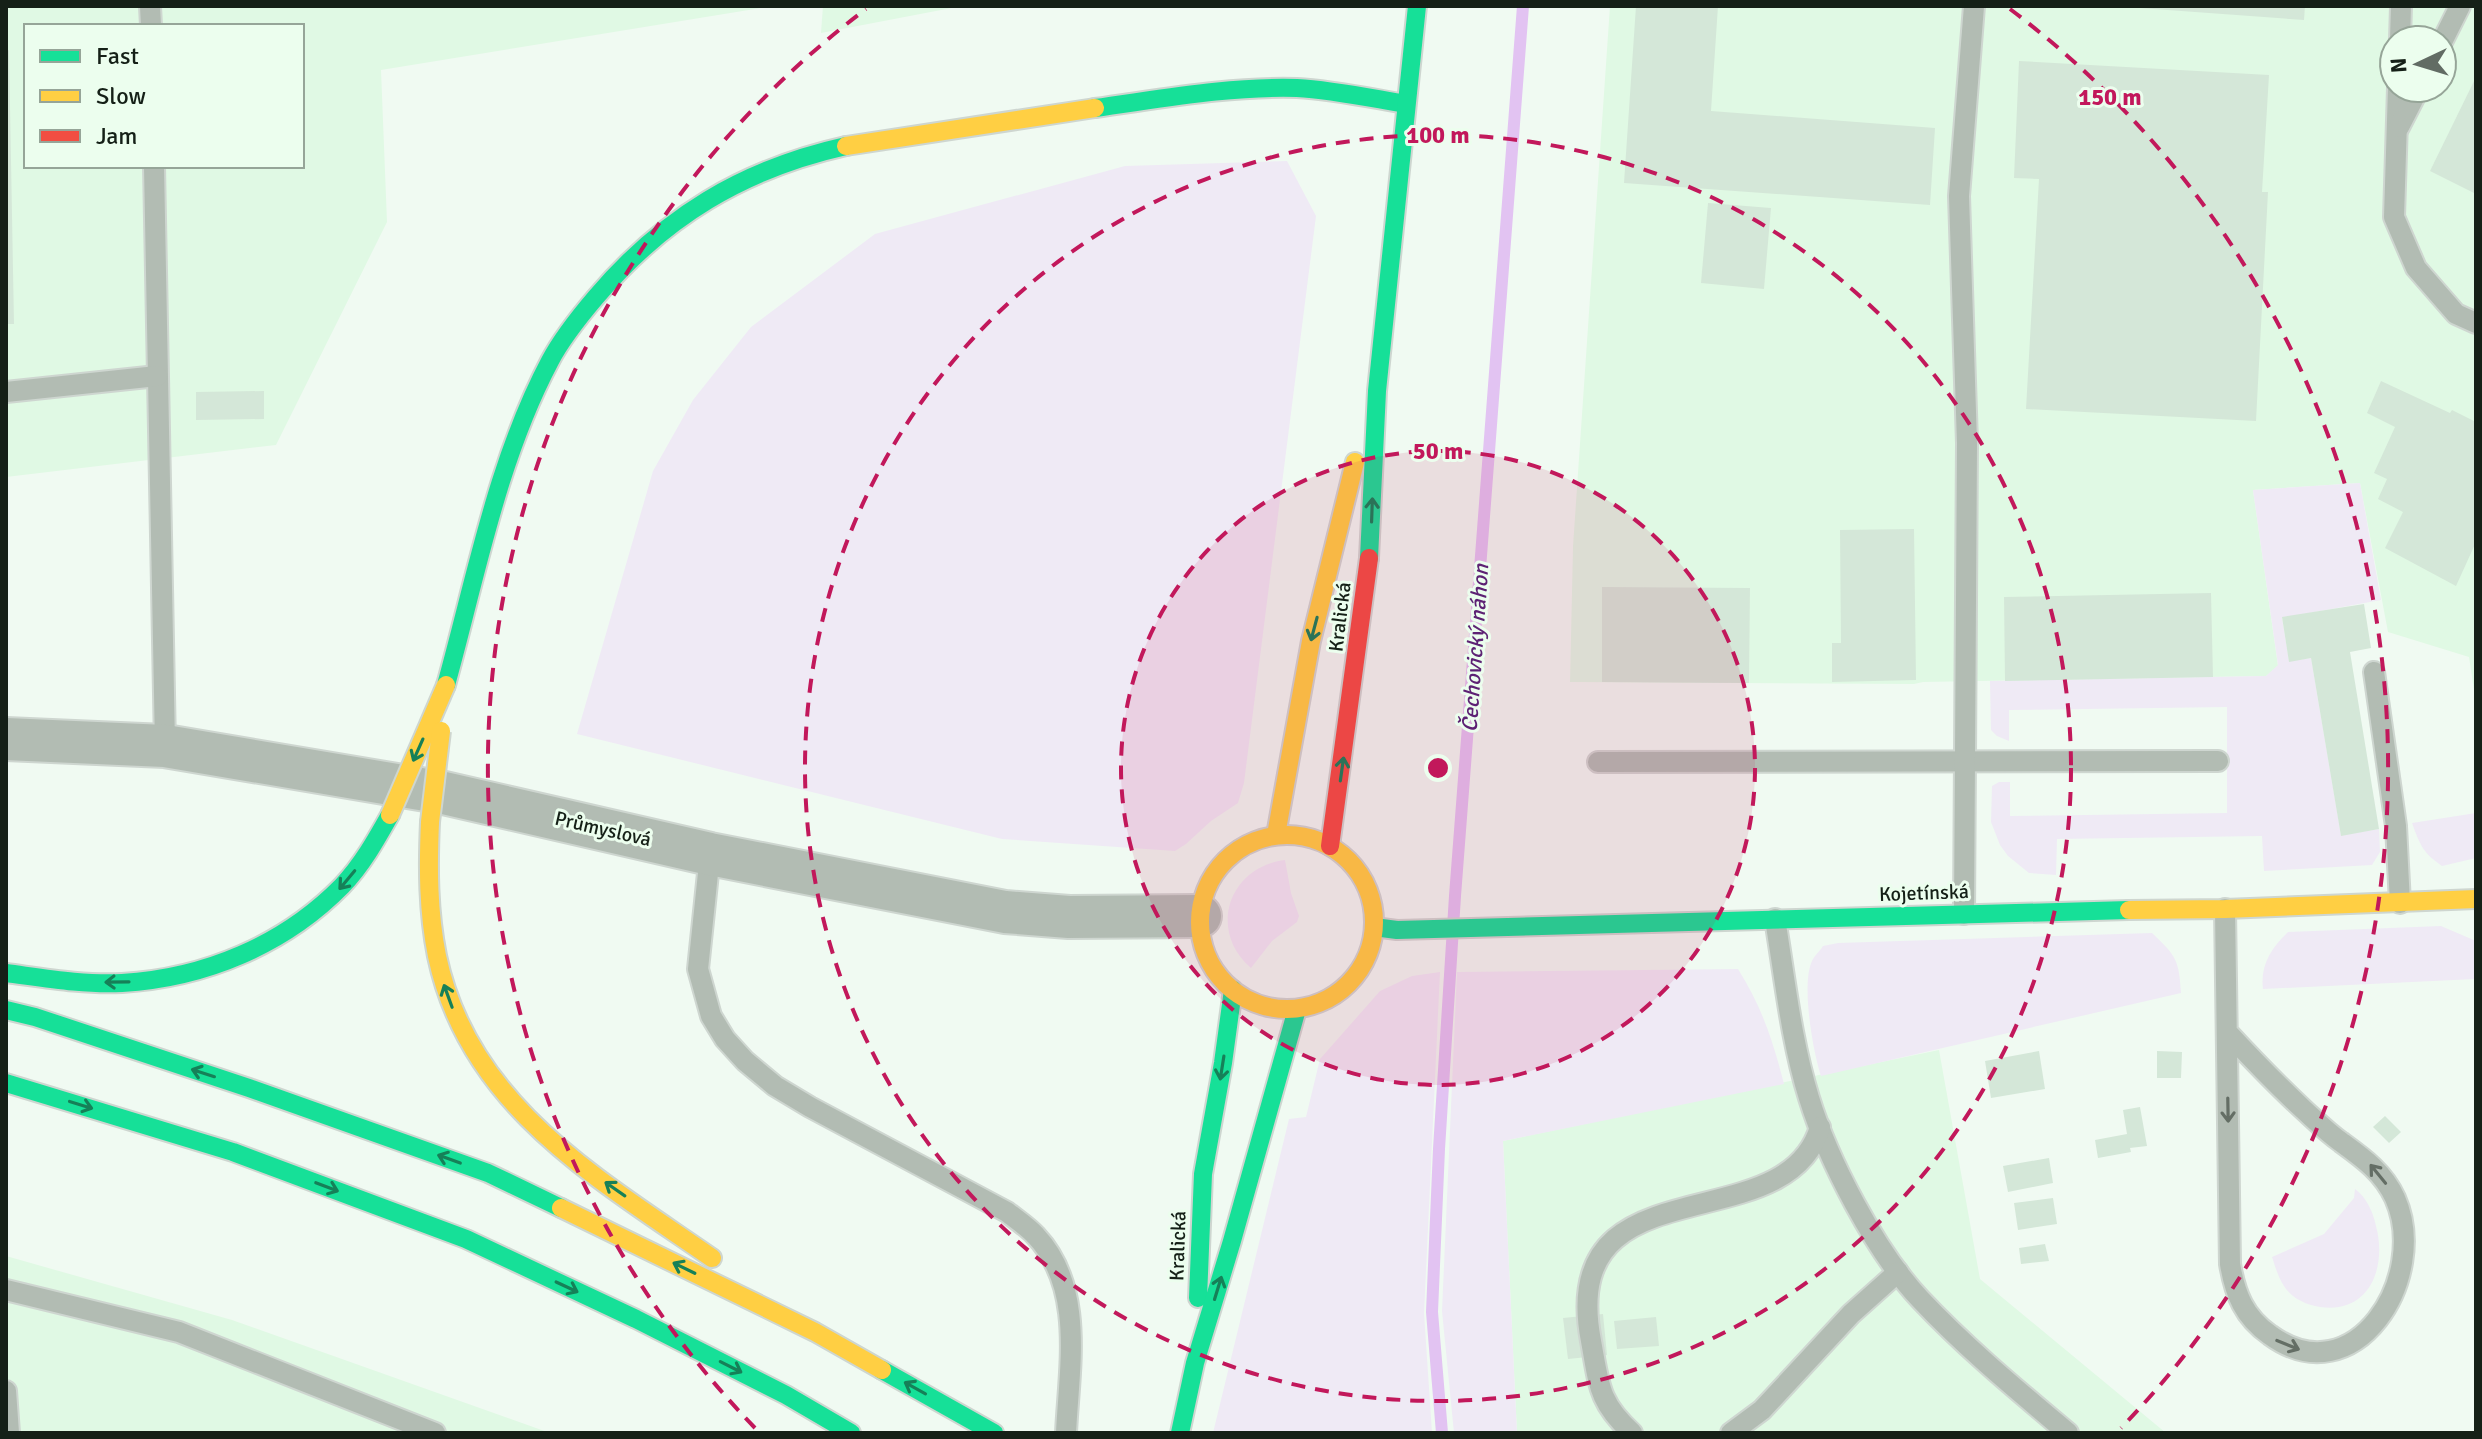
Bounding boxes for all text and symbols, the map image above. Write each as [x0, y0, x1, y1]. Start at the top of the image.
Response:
legend [24, 24, 304, 168]
north arrow [2378, 24, 2458, 104]
text: Fast [96, 41, 139, 71]
text: N [2385, 57, 2413, 74]
text: Slow [96, 81, 146, 111]
text: 150 m [2078, 82, 2142, 112]
text: 100 m [1406, 120, 1470, 150]
text: Jam [96, 121, 137, 151]
text: 50 m [1413, 436, 1463, 466]
one-way arrow [1365, 497, 1380, 524]
water label: Čechovický náhon [1456, 562, 1494, 733]
street label: Kralická [1323, 581, 1357, 653]
one-way arrow [1305, 615, 1320, 641]
one-way arrow [410, 737, 425, 762]
centre of rings [1424, 754, 1452, 782]
one-way arrow [1335, 756, 1350, 782]
street label: Průmyslová [552, 806, 654, 852]
one-way arrow [338, 869, 356, 889]
street label: Kojetínská [1879, 879, 1969, 907]
one-way arrow [104, 974, 131, 990]
one-way arrow [440, 984, 454, 1009]
one-way arrow [1214, 1055, 1229, 1080]
one-way arrow [191, 1064, 216, 1079]
one-way arrow [2220, 1096, 2236, 1123]
one-way arrow [67, 1098, 93, 1113]
one-way arrow [437, 1151, 462, 1165]
one-way arrow [2369, 1164, 2387, 1184]
one-way arrow [314, 1181, 339, 1195]
one-way arrow [604, 1181, 626, 1197]
street label: Kralická [1164, 1211, 1192, 1281]
one-way arrow [673, 1260, 697, 1275]
one-way arrow [1212, 1276, 1226, 1301]
one-way arrow [555, 1280, 579, 1295]
one-way arrow [2275, 1338, 2300, 1353]
one-way arrow [718, 1360, 742, 1375]
one-way arrow [904, 1380, 928, 1395]

